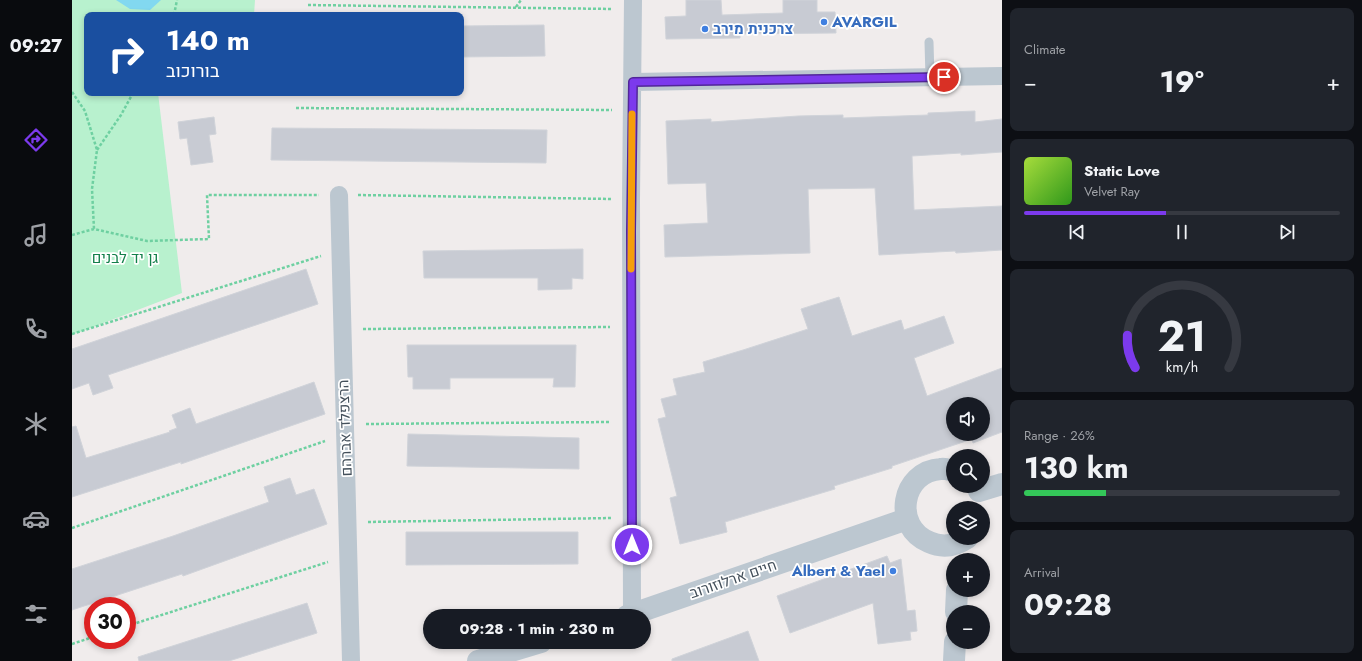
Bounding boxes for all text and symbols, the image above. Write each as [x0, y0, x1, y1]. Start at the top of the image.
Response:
place label: AVARGIL [831, 11, 897, 33]
marker: AVARGIL [819, 17, 829, 27]
place label: צרכנית מירב [713, 18, 794, 40]
text: 140 m [166, 20, 250, 61]
marker: צרכנית מירב [700, 24, 710, 34]
icon: right [100, 28, 152, 80]
text: 09:27 [10, 33, 62, 59]
text: Climate [1024, 40, 1065, 59]
text: בורוכוב [166, 58, 219, 84]
pin [927, 60, 961, 94]
text: 19° [1160, 60, 1204, 103]
icon: arrive [933, 66, 955, 88]
text: − [1024, 66, 1037, 98]
text: + [1326, 66, 1340, 98]
icon: directions [22, 126, 50, 154]
text: Static Love [1084, 160, 1160, 182]
text: Velvet Ray [1084, 182, 1140, 201]
icon: music [22, 221, 50, 249]
icon: previous [1066, 221, 1088, 243]
icon: pause [1171, 221, 1193, 243]
icon: next [1276, 221, 1298, 243]
park label: גן יד לבנים [92, 247, 158, 269]
text: 21 [1158, 306, 1206, 367]
icon: phone [22, 315, 50, 343]
text: km/h [1166, 357, 1198, 377]
street label: הרצפלד אברהם [332, 379, 358, 477]
map controls [946, 397, 990, 649]
button: sound [946, 397, 990, 441]
icon: climate [22, 410, 50, 438]
text: Range · 26% [1024, 426, 1095, 445]
text: 130 km [1024, 446, 1129, 489]
button: search [946, 449, 990, 493]
button: layers [946, 501, 990, 545]
icon: car [22, 505, 50, 533]
position arrow [611, 524, 653, 566]
button: + [946, 553, 990, 597]
street label: חיים ארלוזורוב [687, 554, 779, 604]
place label: Albert & Yael [791, 560, 885, 582]
text: Arrival [1024, 563, 1060, 582]
marker: Albert & Yael [888, 566, 898, 576]
text: 09:28 [1024, 583, 1112, 626]
speed limit sign: 30 [84, 597, 136, 649]
icon: filters [22, 600, 50, 628]
button: − [946, 605, 990, 649]
text: 09:28 · 1 min · 230 m [460, 618, 614, 640]

